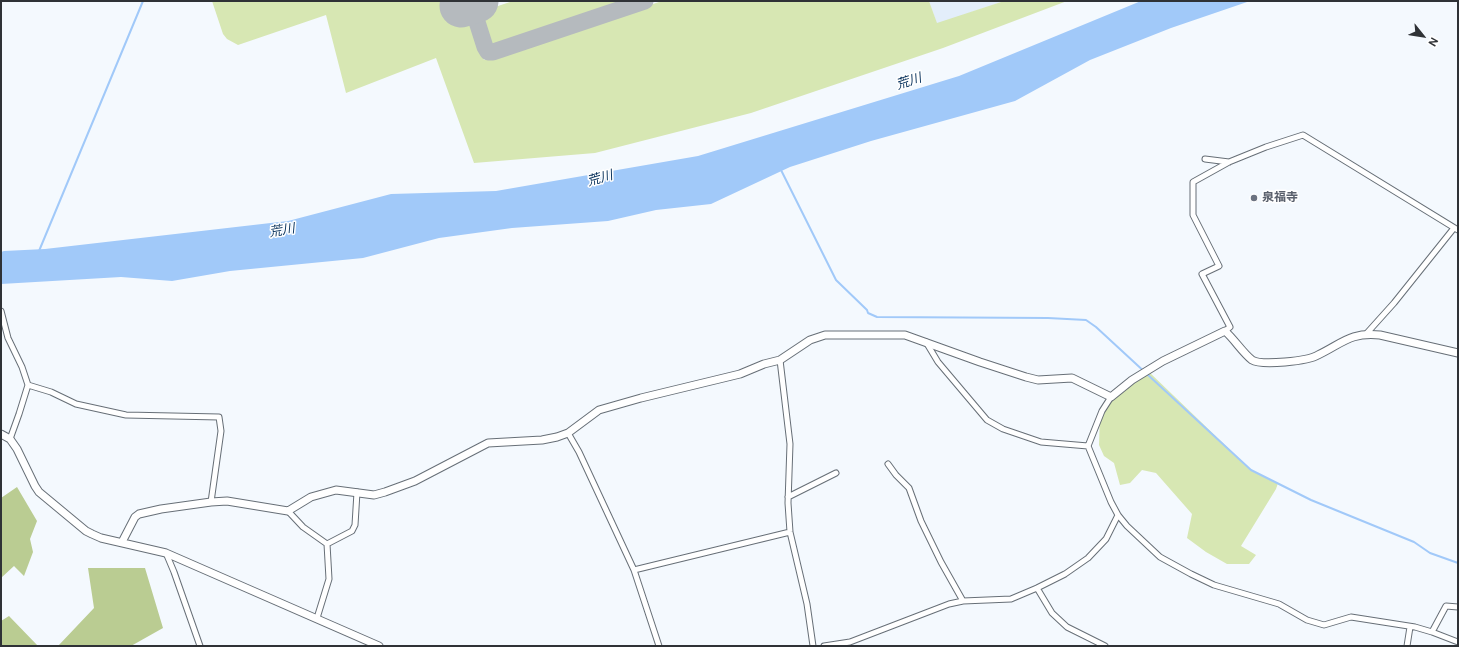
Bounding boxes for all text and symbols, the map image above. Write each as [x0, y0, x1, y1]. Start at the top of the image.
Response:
north arrow [1403, 16, 1443, 56]
text: N [1425, 35, 1441, 49]
water label: 荒川 [894, 71, 924, 93]
water label: 荒川 [585, 168, 615, 190]
place label: 泉福寺 [1262, 191, 1298, 205]
marker: 泉福寺 [1249, 193, 1259, 203]
water label: 荒川 [268, 221, 296, 241]

